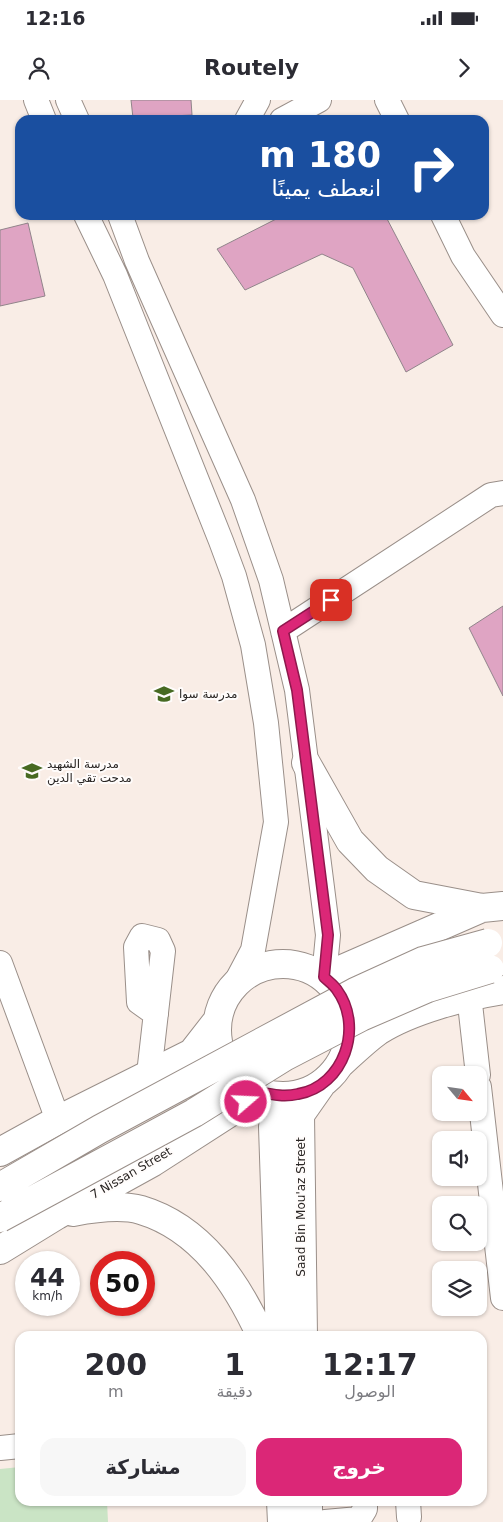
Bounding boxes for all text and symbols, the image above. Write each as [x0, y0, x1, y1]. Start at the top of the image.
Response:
text: 12:16 [25, 7, 85, 29]
icon: person [25, 54, 53, 82]
icon: forward [450, 54, 478, 82]
text: Routely [204, 55, 299, 80]
text: 180 m [259, 135, 381, 175]
icon: right [399, 135, 464, 200]
text: انعطف يمينًا [272, 176, 381, 201]
pin [310, 579, 352, 621]
icon: arrive [317, 586, 345, 614]
school or university icon: مدرسة سوا [153, 683, 175, 705]
place label: مدرسة سوا [179, 687, 237, 702]
place label: مدرسة الشهيد مدحت تقي الدين [47, 757, 132, 786]
school or university icon: مدرسة الشهيد مدحت تقي الدين [21, 760, 43, 782]
north arrow [432, 1066, 488, 1121]
map controls [432, 1066, 487, 1316]
position arrow [219, 1075, 271, 1127]
button: sound [432, 1131, 487, 1186]
street label: Saad Bin Mou'az Street [294, 1137, 308, 1277]
street label: 7 Nissan Street [88, 1144, 174, 1202]
button: search [432, 1196, 487, 1251]
speed limit sign: 50 [90, 1251, 155, 1316]
button: layers [432, 1261, 487, 1316]
text: 44 [30, 1263, 65, 1292]
text: km/h [32, 1289, 63, 1303]
text: 200 [84, 1347, 147, 1382]
text: 1 [224, 1347, 245, 1382]
text: 12:17 [322, 1347, 418, 1382]
text: m [108, 1382, 124, 1401]
text: دقيقة [216, 1382, 253, 1401]
text: الوصول [344, 1382, 395, 1401]
button: مشاركة [40, 1438, 246, 1496]
button: خروج [256, 1438, 462, 1496]

